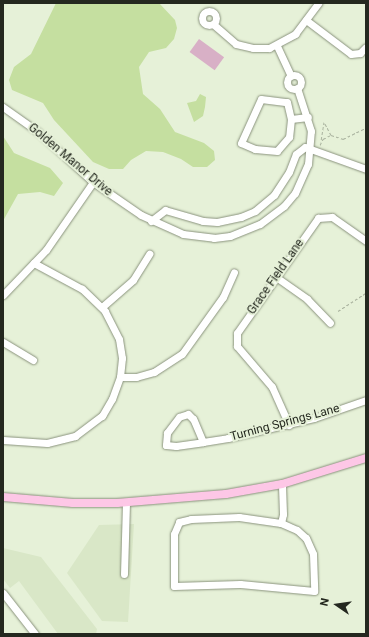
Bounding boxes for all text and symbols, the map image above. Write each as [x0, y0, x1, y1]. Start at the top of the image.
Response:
street label: Golden Manor Drive [25, 121, 115, 199]
street label: Grace Field Lane [245, 237, 307, 317]
street label: Turning Springs Lane [229, 401, 341, 445]
north arrow [317, 585, 357, 625]
text: N [318, 597, 332, 607]

